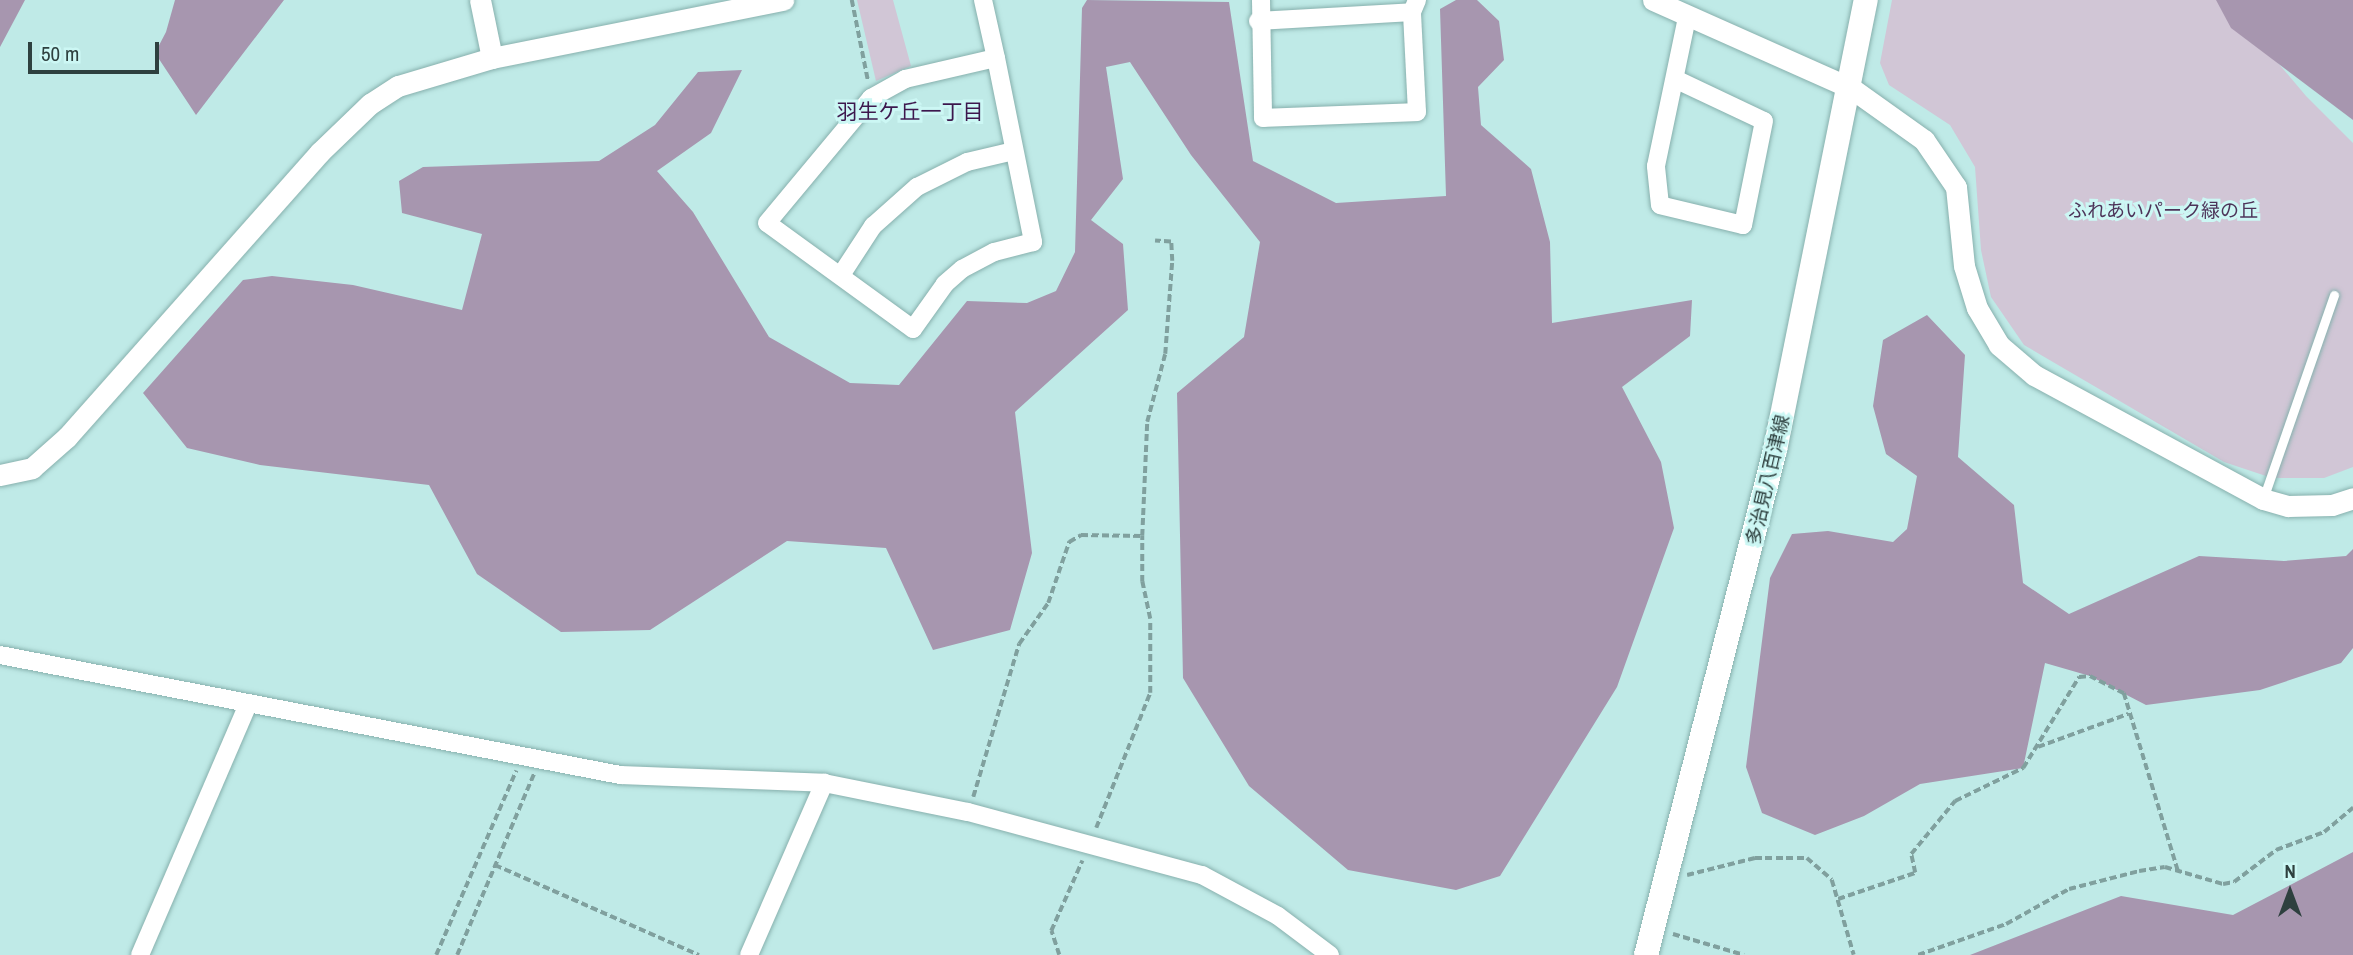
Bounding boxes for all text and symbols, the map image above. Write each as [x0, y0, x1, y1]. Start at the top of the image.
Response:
scale bar [32, 28, 163, 72]
text: 50 m [41, 39, 79, 68]
district label: 羽生ケ丘一丁目 [837, 99, 983, 125]
park label: ふれあいパーク緑の丘 [2068, 200, 2258, 222]
street label: 多治見八百津線 [1742, 413, 1794, 547]
north arrow [2255, 857, 2325, 927]
text: N [2284, 858, 2296, 884]

